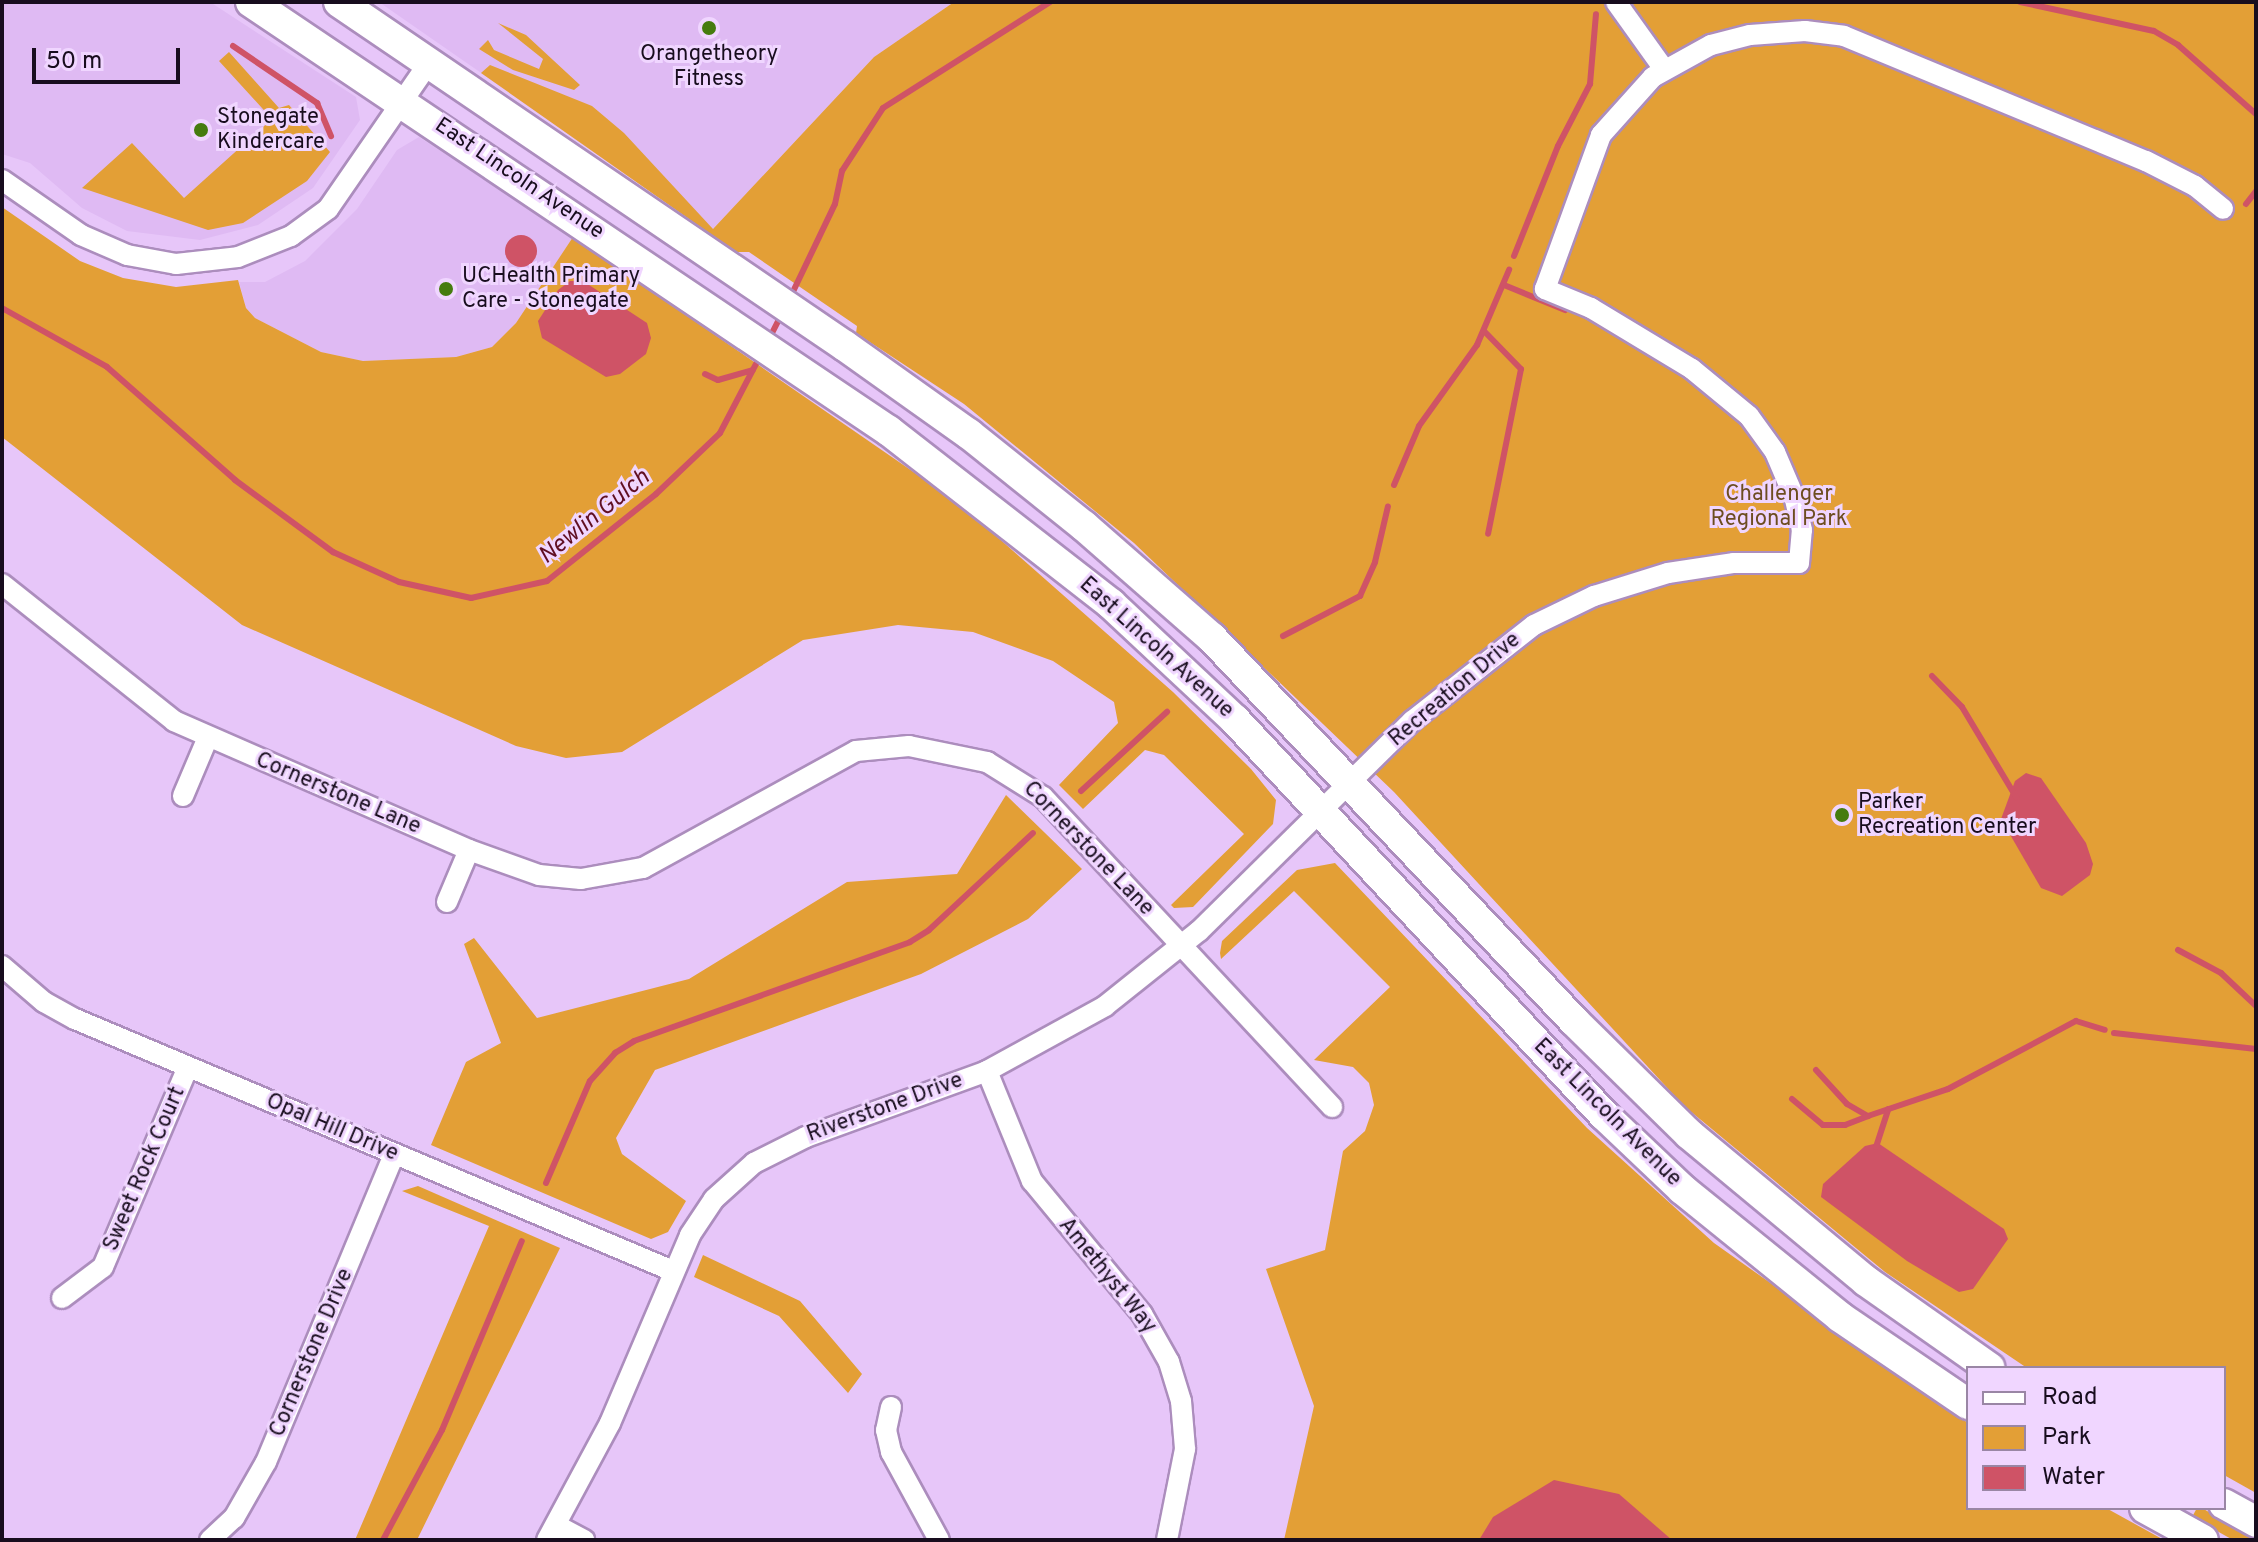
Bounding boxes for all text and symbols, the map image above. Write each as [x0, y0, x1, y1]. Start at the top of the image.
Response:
marker: Orangetheory Fitness [700, 19, 718, 37]
scale bar [36, 32, 184, 82]
place label: Orangetheory Fitness [640, 41, 778, 92]
text: 50 m [46, 47, 102, 77]
place label: Stonegate Kindercare [217, 104, 325, 156]
street label: East Lincoln Avenue [429, 112, 609, 246]
marker: Stonegate Kindercare [192, 121, 210, 139]
place label: UCHealth Primary Care - Stonegate [462, 263, 640, 314]
marker: UCHealth Primary Care - Stonegate [437, 280, 455, 298]
water label: Newlin Gulch [534, 464, 656, 572]
park label: Challenger Regional Park [1711, 481, 1847, 532]
street label: East Lincoln Avenue [1073, 572, 1239, 724]
street label: Recreation Drive [1384, 627, 1526, 753]
street label: Cornerstone Lane [251, 747, 425, 841]
street label: Cornerstone Lane [1017, 776, 1159, 922]
place label: Parker Recreation Center [1858, 789, 2037, 840]
marker: Parker Recreation Center [1833, 806, 1851, 824]
street label: East Lincoln Avenue [1527, 1033, 1687, 1193]
street label: Riverstone Drive [803, 1068, 967, 1148]
street label: Sweet Rock Court [98, 1083, 192, 1255]
street label: Opal Hill Drive [262, 1088, 402, 1168]
street label: Amethyst Way [1052, 1213, 1162, 1339]
street label: Cornerstone Drive [265, 1265, 359, 1441]
legend [1966, 1366, 2226, 1510]
text: Road [2042, 1383, 2098, 1413]
text: Park [2042, 1423, 2092, 1453]
text: Water [2042, 1463, 2105, 1493]

